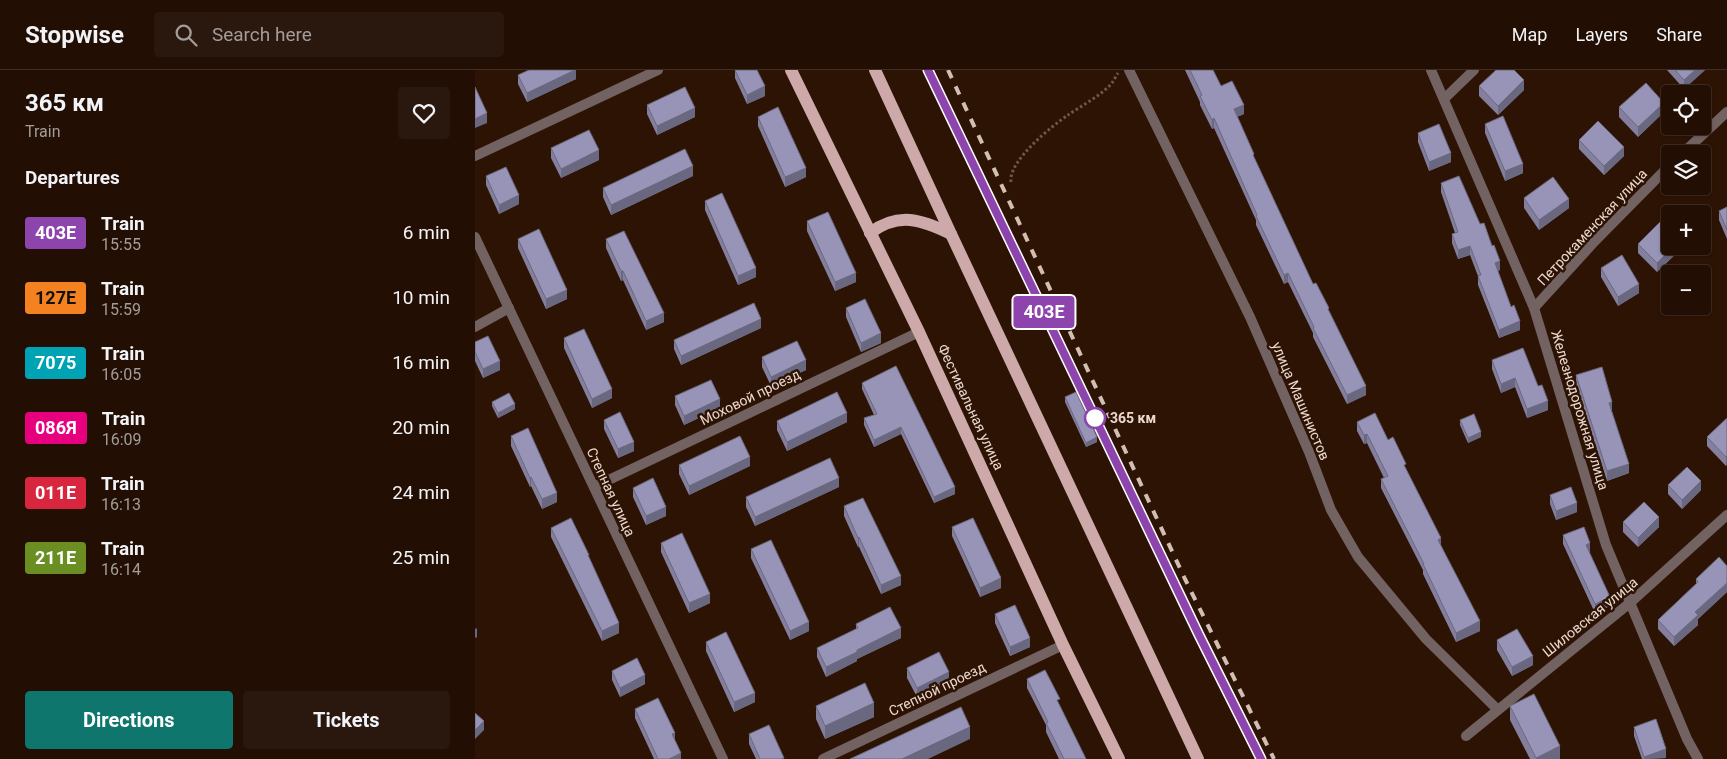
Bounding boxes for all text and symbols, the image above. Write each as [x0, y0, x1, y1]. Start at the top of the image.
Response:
search box [154, 12, 504, 57]
text: Stopwise [25, 21, 124, 49]
icon: search [172, 21, 200, 49]
text: Search here [212, 23, 312, 46]
text: Map [1512, 24, 1547, 45]
text: Layers [1575, 24, 1628, 45]
text: Share [1656, 24, 1702, 45]
map controls [1661, 85, 1711, 315]
button: locate [1661, 85, 1711, 135]
button: heart [398, 87, 450, 139]
text: 365 км [25, 89, 104, 117]
text: Train [25, 122, 61, 141]
button: layers [1661, 145, 1711, 195]
text: Departures [25, 166, 120, 189]
street label: Петрокаменская улица [1534, 166, 1650, 288]
button: + [1661, 205, 1711, 255]
text: Train [101, 212, 145, 235]
text: 6 min [403, 221, 450, 244]
text: 403Е [35, 222, 76, 243]
text: 15:55 [101, 235, 141, 254]
button: − [1661, 265, 1711, 315]
text: Train [101, 277, 145, 300]
text: 10 min [392, 286, 450, 309]
text: 127Е [35, 287, 76, 308]
line badge: 403Е [1009, 296, 1079, 328]
text: 15:59 [101, 300, 141, 319]
text: 403Е [1023, 301, 1065, 322]
street label: Железнодорожная улица [1548, 328, 1612, 492]
street label: улица Машинистов [1269, 339, 1333, 463]
text: Train [101, 342, 145, 365]
street label: Фестивальная улица [935, 342, 1007, 472]
text: 16 min [392, 351, 450, 374]
text: 7075 [35, 352, 76, 373]
text: 16:05 [101, 365, 141, 384]
street label: Моховой проезд [697, 366, 803, 428]
text: Train [102, 407, 145, 430]
marker: 365 км [1084, 407, 1106, 429]
place label: 365 км [1110, 410, 1156, 426]
text: 20 min [392, 416, 450, 439]
text: 086Я [35, 417, 77, 438]
text: 16:09 [102, 430, 142, 449]
street label: Степная улица [583, 445, 639, 539]
text: Train [101, 472, 145, 495]
text: 24 min [392, 481, 450, 504]
text: 011Е [35, 482, 76, 503]
text: 16:13 [101, 495, 141, 514]
text: Train [101, 537, 145, 560]
text: 25 min [392, 546, 450, 569]
text: 211Е [35, 547, 76, 568]
text: 16:14 [101, 560, 141, 579]
street label: Шиловская улица [1539, 574, 1641, 660]
street label: Степной проезд [886, 658, 988, 719]
button: Directions [25, 691, 233, 749]
button: Tickets [243, 691, 450, 749]

